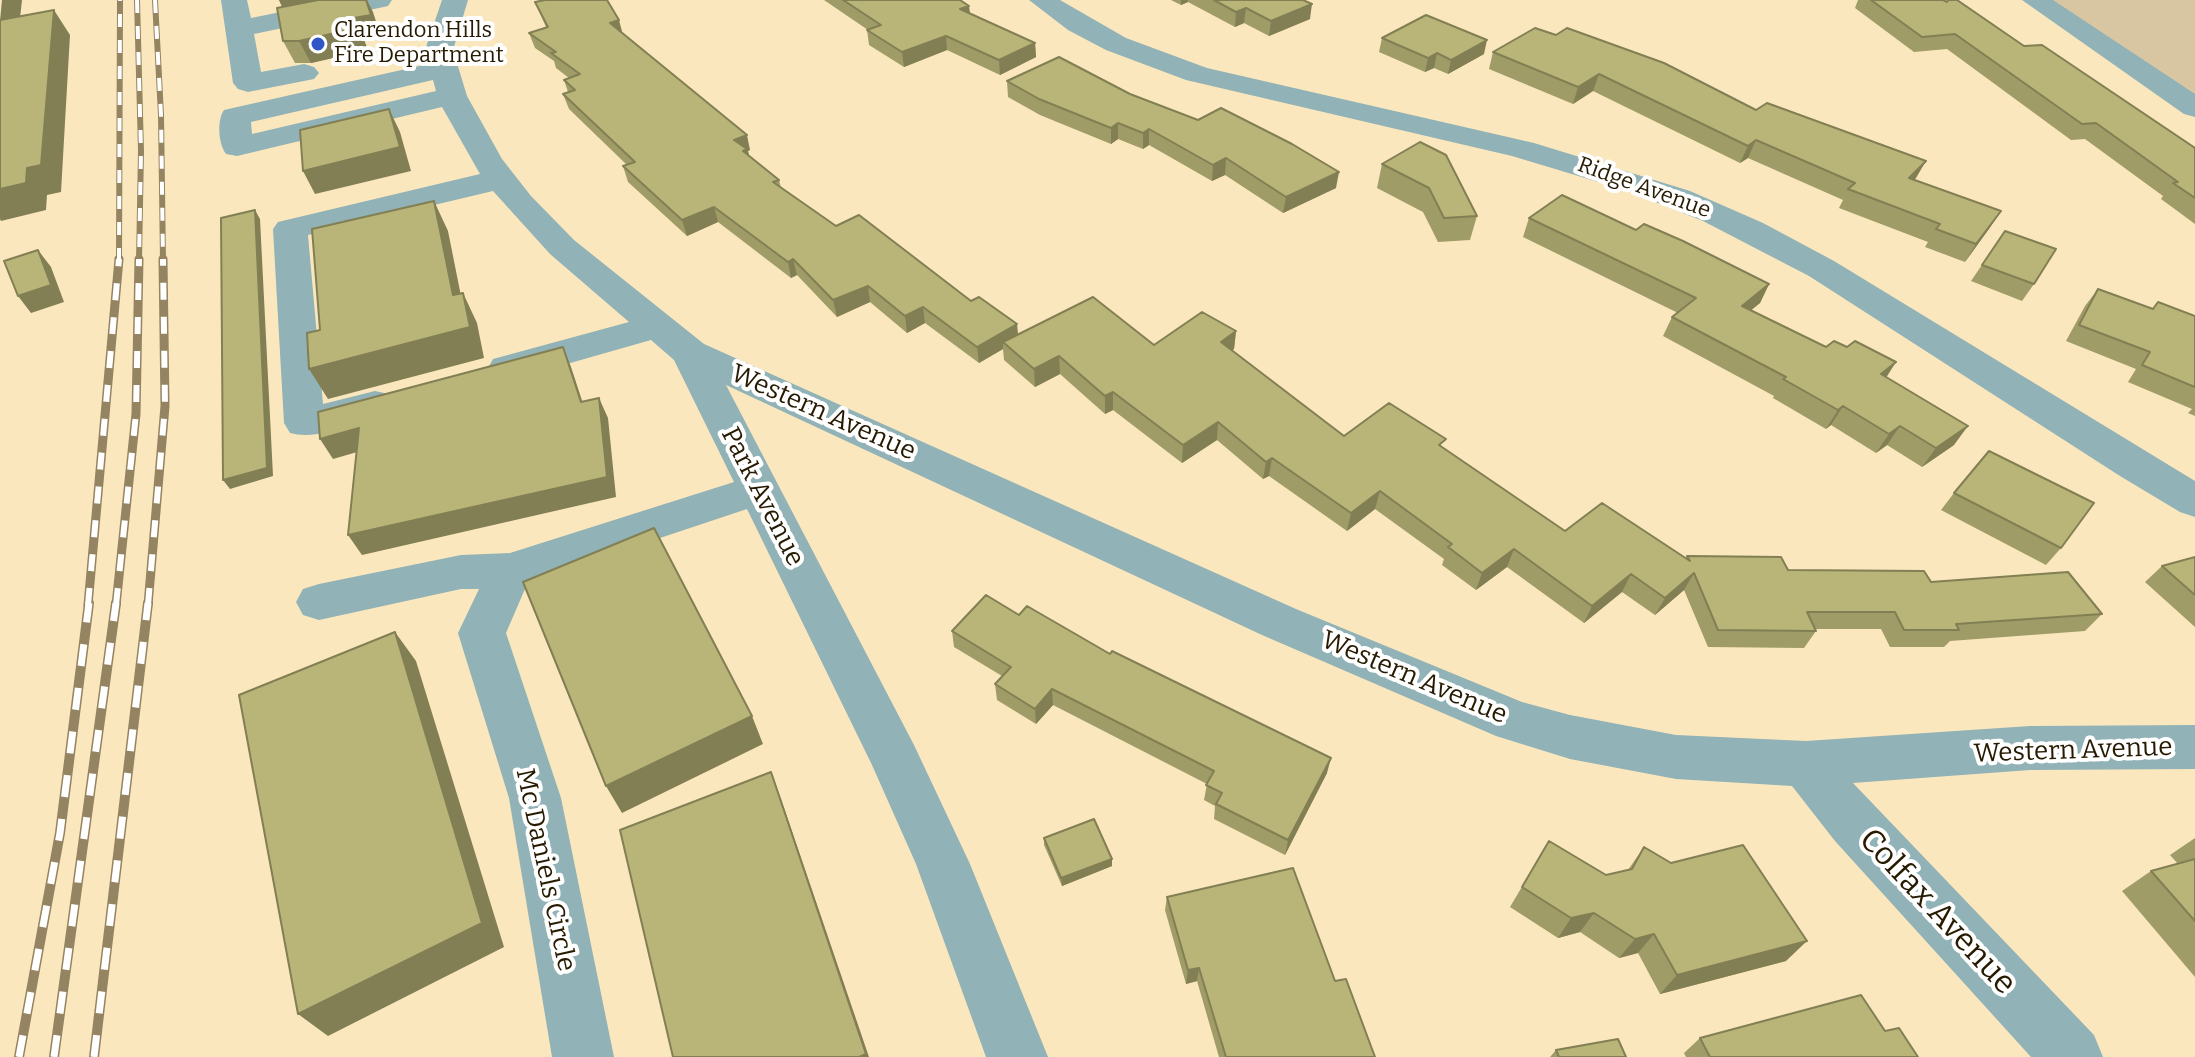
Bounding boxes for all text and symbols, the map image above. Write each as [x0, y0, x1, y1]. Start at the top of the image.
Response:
place label: Clarendon Hills Fire Department [334, 18, 504, 70]
marker: Clarendon Hills Fire Department [309, 35, 327, 53]
street label: Ridge Avenue [1574, 152, 1714, 224]
street label: Western Avenue [726, 358, 920, 468]
street label: Park Avenue [714, 422, 810, 572]
street label: Western Avenue [1316, 625, 1512, 731]
street label: Western Avenue [1973, 732, 2173, 770]
street label: Mc Daniels Circle [508, 766, 582, 974]
street label: Colfax Avenue [1851, 821, 2023, 1003]

